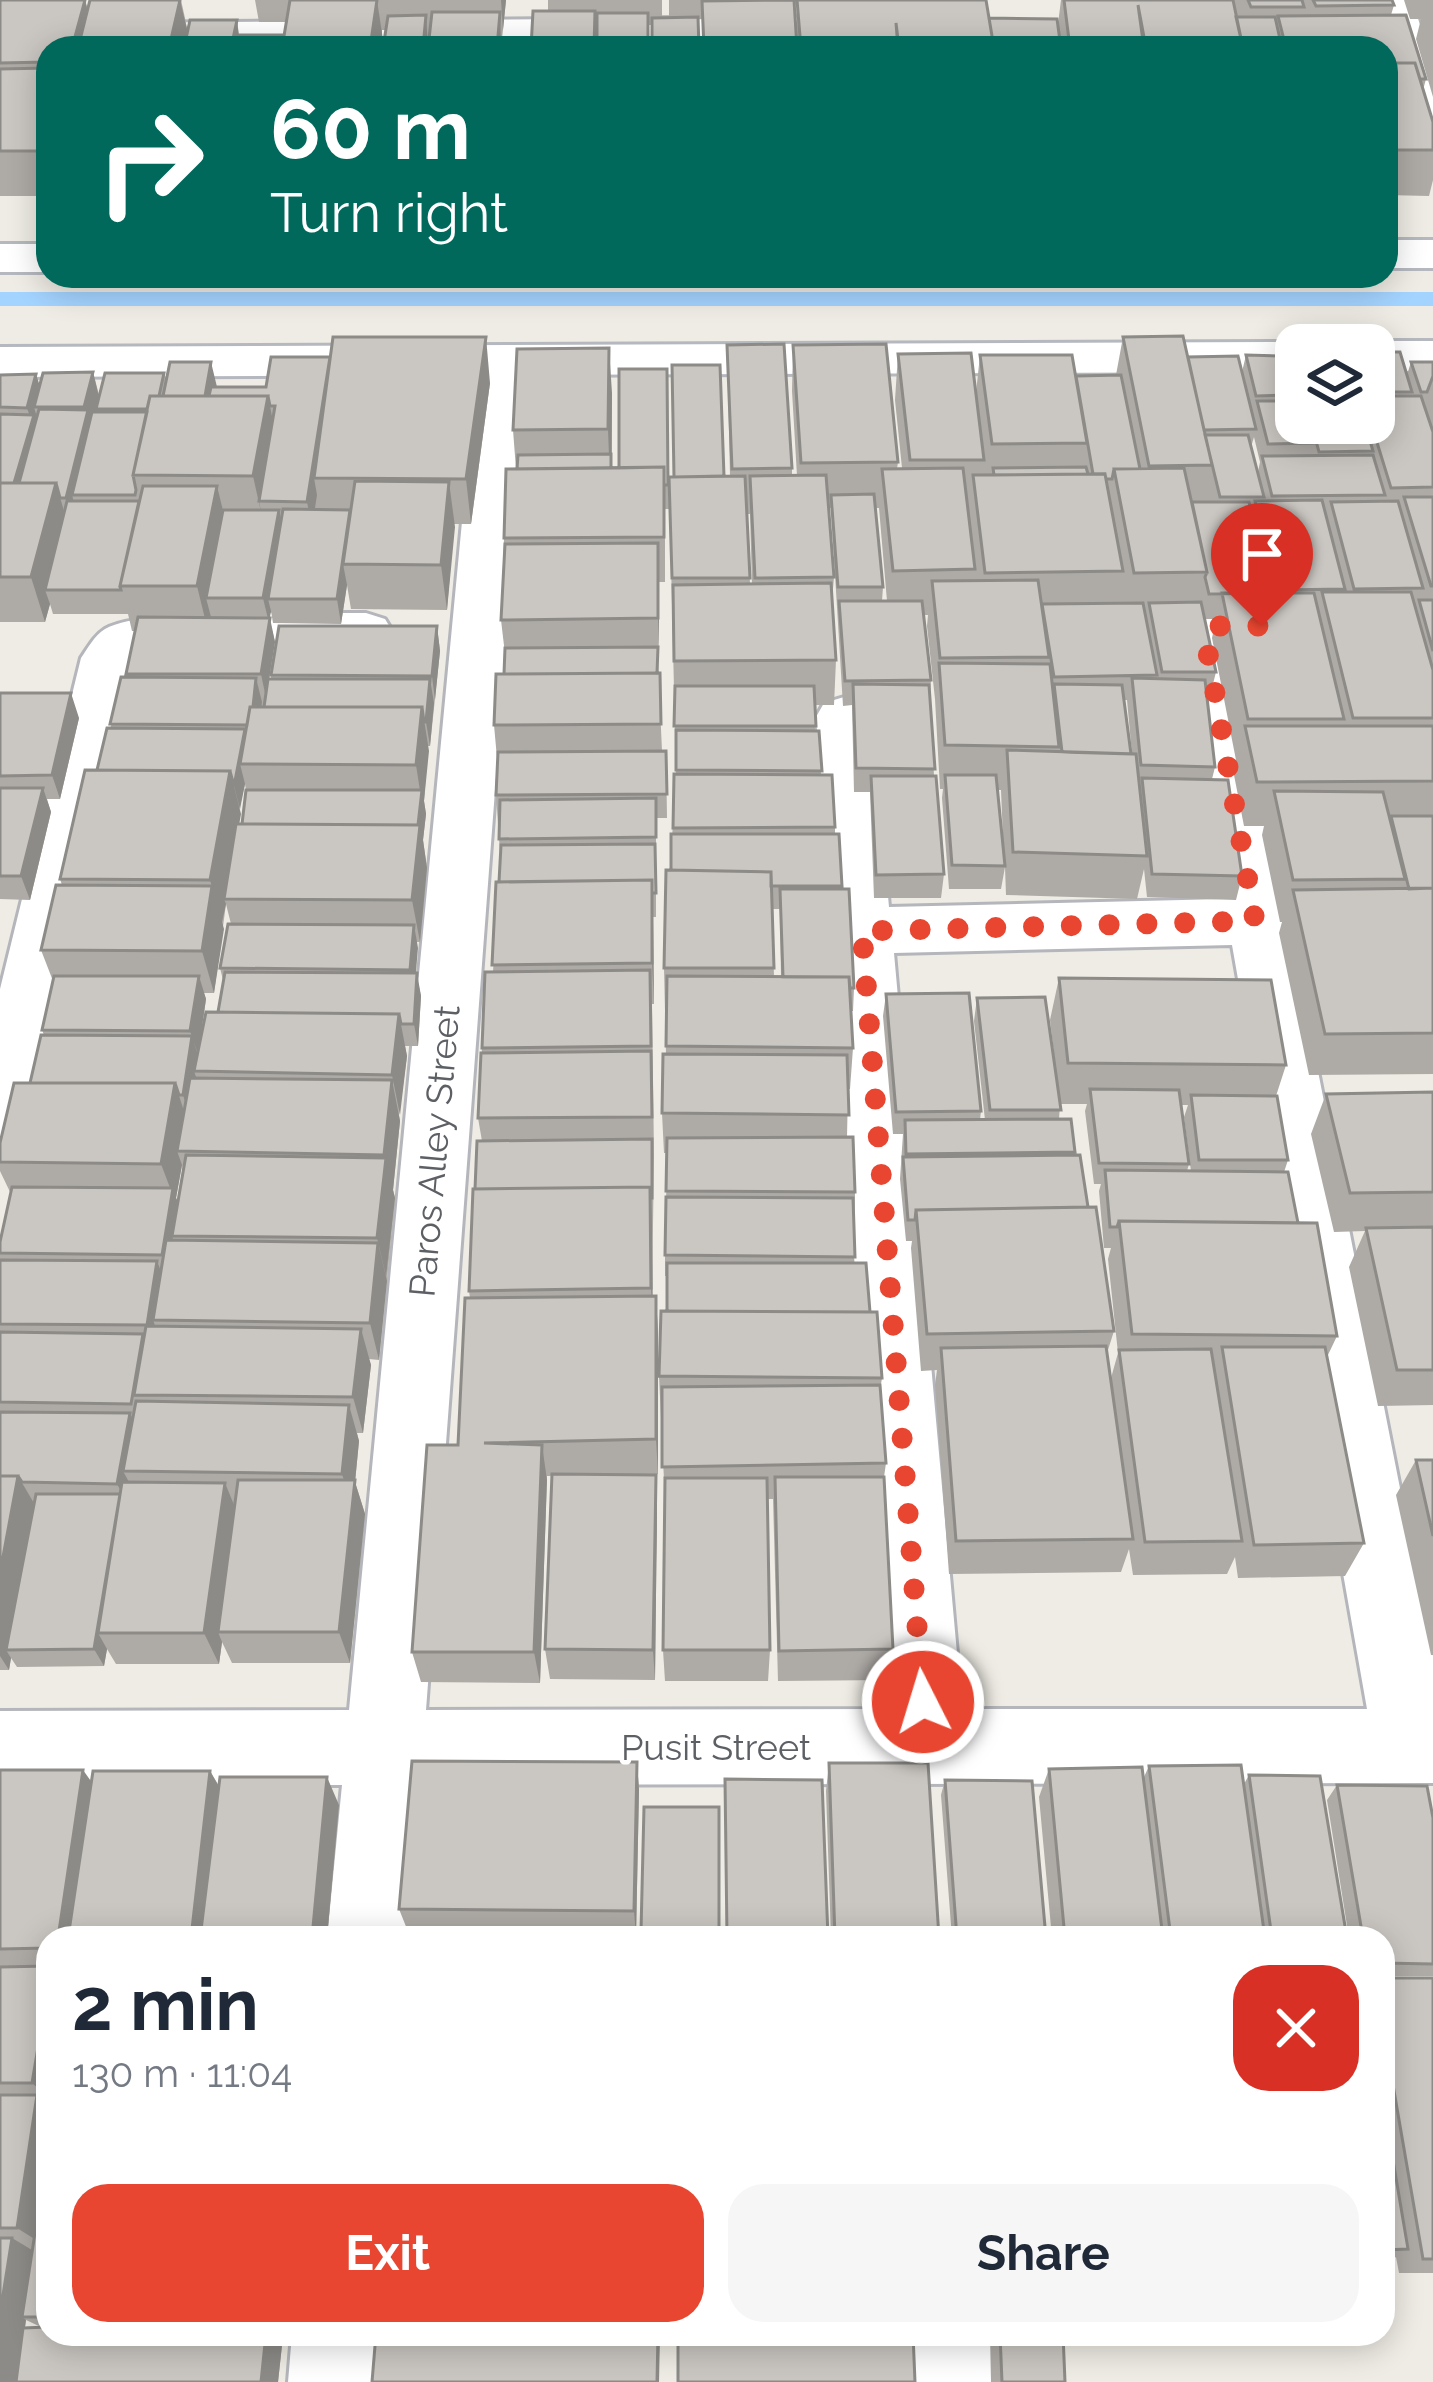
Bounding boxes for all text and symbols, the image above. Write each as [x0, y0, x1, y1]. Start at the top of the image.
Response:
text: 60 m [270, 80, 471, 179]
icon: right [72, 84, 228, 240]
text: Turn right [270, 181, 508, 245]
map controls [1275, 324, 1395, 444]
button: layers [1275, 324, 1395, 444]
pin [1211, 503, 1313, 626]
icon: arrive [1229, 521, 1295, 587]
street label: Paros Alley Street [400, 1003, 468, 1299]
position arrow [860, 1639, 986, 1765]
street label: Pusit Street [621, 1726, 811, 1768]
text: 2 min [72, 1962, 259, 2047]
button: close [1233, 1965, 1359, 2091]
text: 130 m · 11:04 [72, 2050, 292, 2096]
button: Exit [72, 2184, 704, 2322]
button: Share [728, 2184, 1359, 2322]

